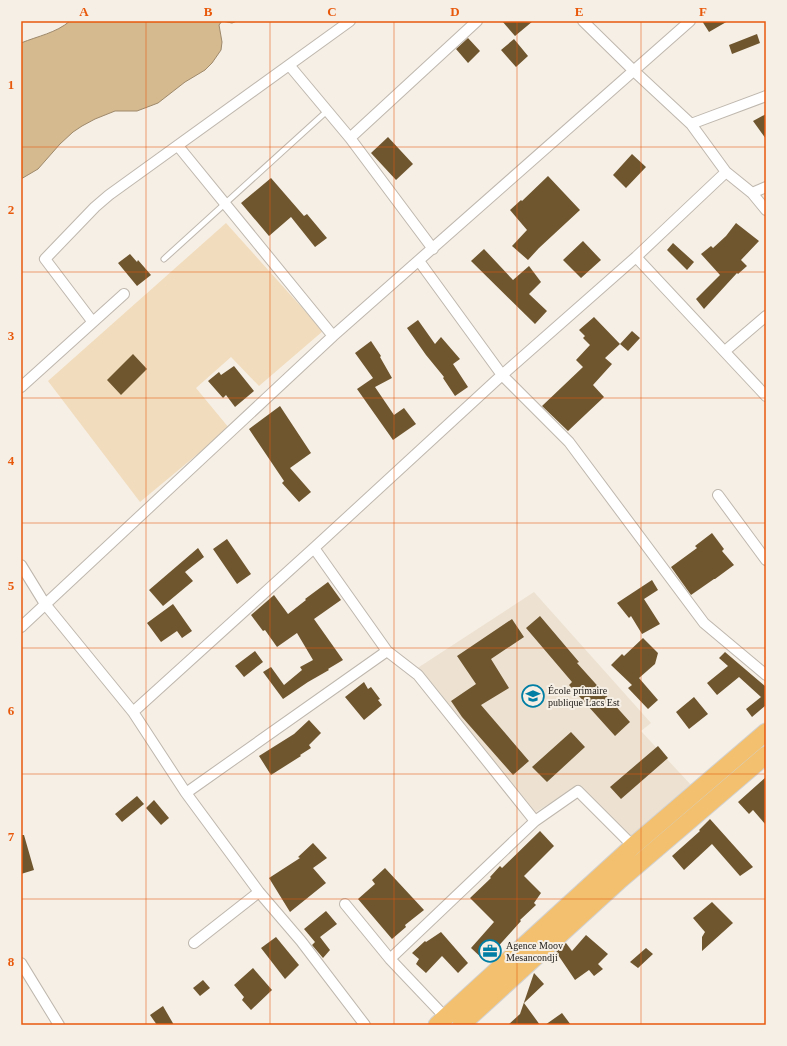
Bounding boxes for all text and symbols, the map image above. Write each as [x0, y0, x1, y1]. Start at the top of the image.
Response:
text: A [79, 4, 89, 19]
text: B [204, 4, 213, 19]
text: C [327, 4, 337, 19]
text: D [450, 4, 460, 19]
text: E [575, 4, 583, 19]
text: F [699, 4, 707, 19]
text: 1 [8, 77, 14, 92]
text: 2 [8, 202, 14, 217]
text: 3 [8, 328, 15, 343]
text: 4 [8, 453, 15, 468]
text: 5 [8, 578, 15, 593]
school or university icon: École primaire publique Lacs Est [520, 683, 546, 709]
place label: École primaire publique Lacs Est [548, 685, 620, 708]
text: 6 [8, 703, 15, 718]
text: 7 [8, 829, 15, 844]
office icon: Agence Moov Mesancondji [477, 938, 503, 964]
place label: Agence Moov Mesancondji [506, 940, 563, 963]
text: 8 [8, 954, 15, 969]

